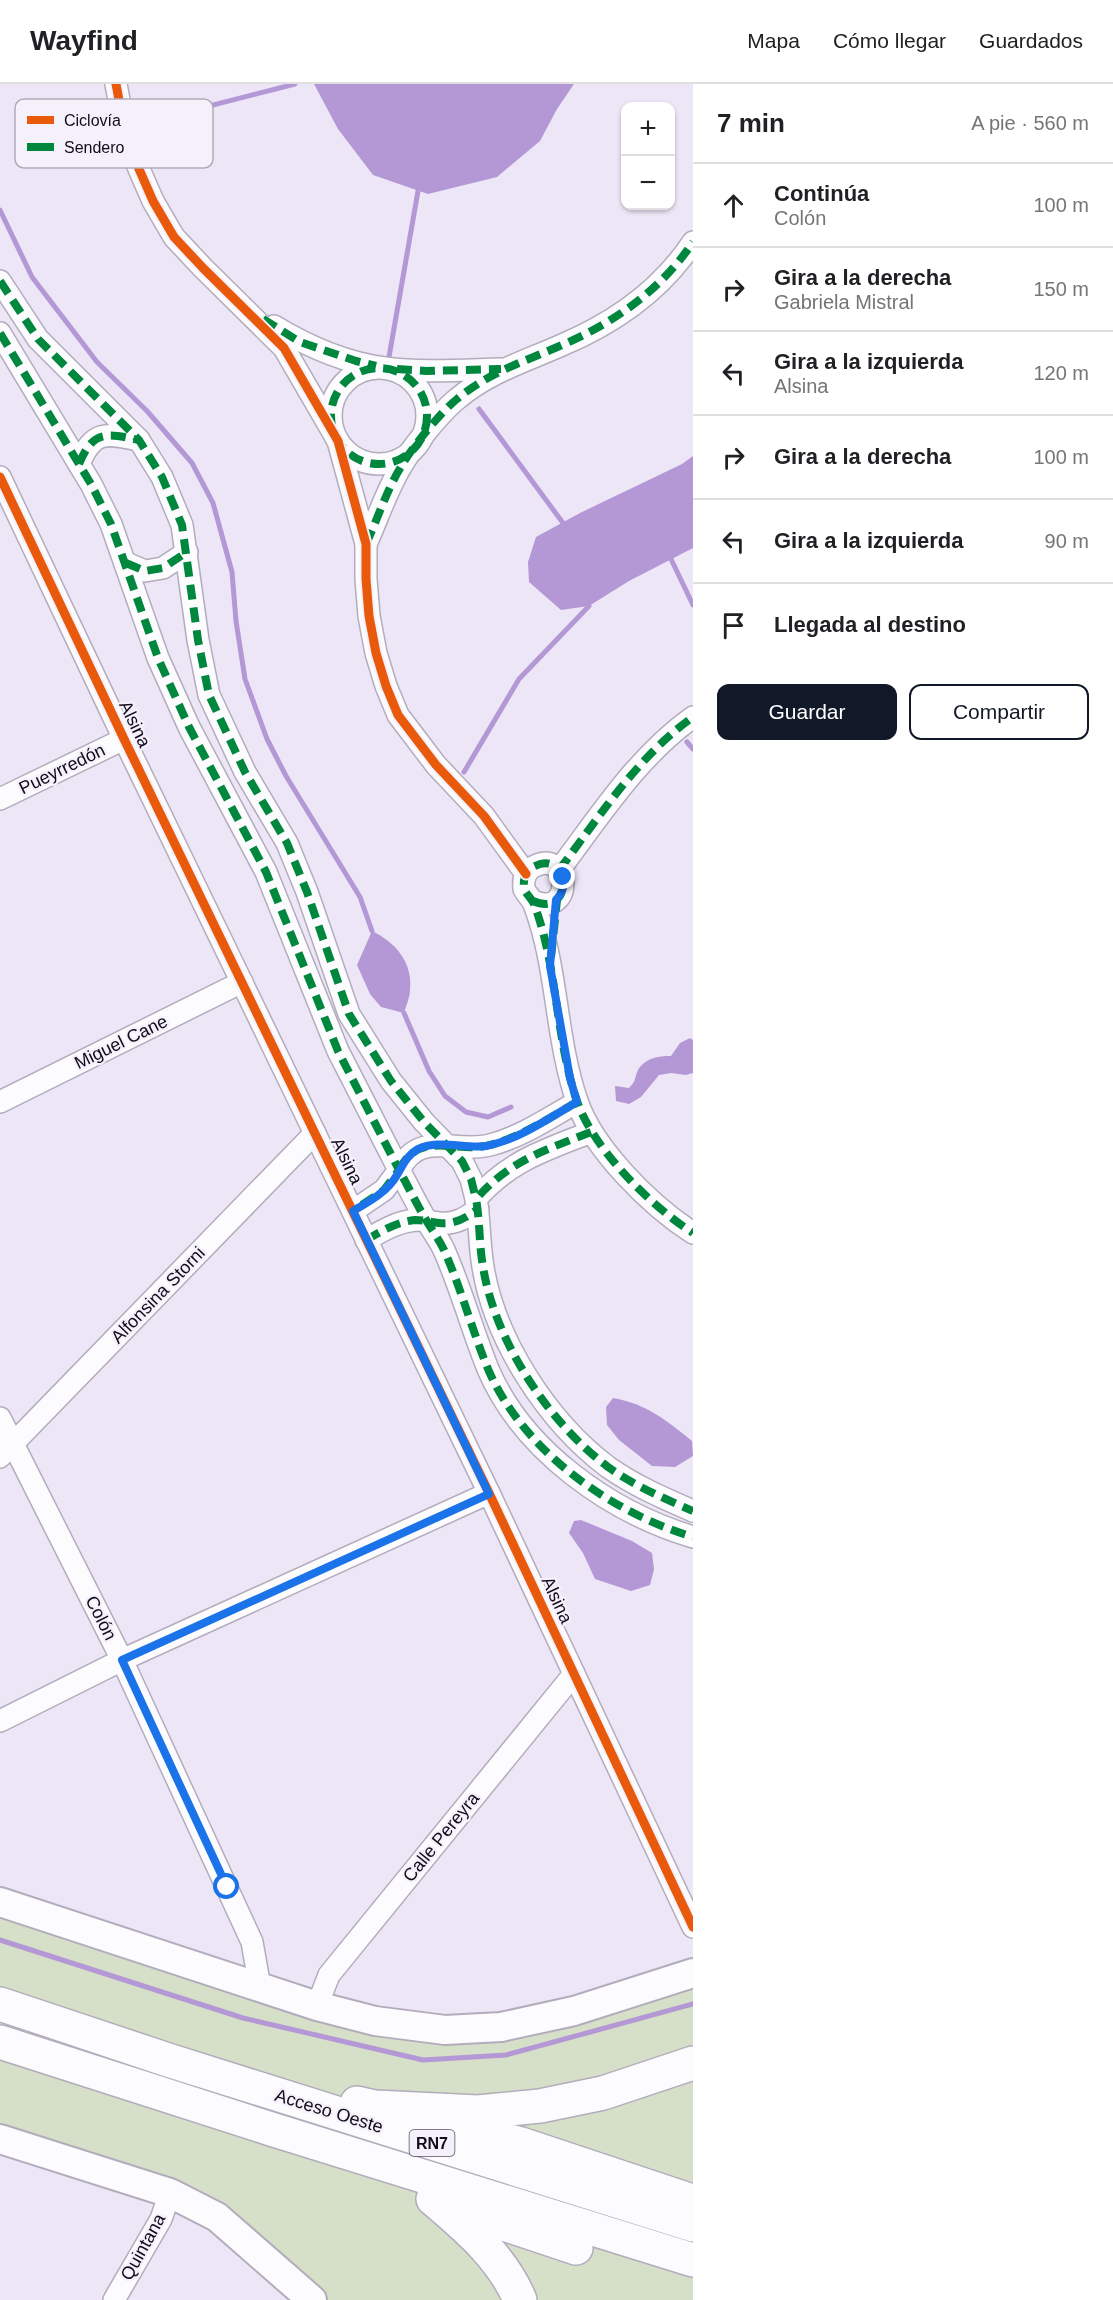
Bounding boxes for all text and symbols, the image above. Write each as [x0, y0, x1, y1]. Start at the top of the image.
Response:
text: Wayfind [30, 25, 138, 56]
text: Mapa [747, 29, 800, 52]
text: Cómo llegar [833, 29, 946, 52]
text: Guardados [979, 29, 1083, 52]
legend [15, 99, 213, 168]
map controls [621, 102, 675, 210]
button: + [621, 102, 675, 156]
text: 7 min [717, 108, 785, 138]
text: Ciclovía [64, 112, 121, 129]
text: A pie · 560 m [971, 112, 1089, 134]
text: Sendero [64, 139, 125, 156]
button: − [621, 156, 675, 210]
text: Continúa [774, 181, 869, 206]
icon: ahead [717, 189, 750, 222]
text: 100 m [1033, 194, 1089, 216]
text: Colón [774, 207, 826, 229]
text: Gira a la derecha [774, 265, 951, 290]
icon: right [717, 273, 750, 306]
text: 150 m [1033, 278, 1089, 300]
text: Gabriela Mistral [774, 291, 914, 313]
text: Gira a la izquierda [774, 349, 964, 374]
icon: left [717, 357, 750, 390]
text: 120 m [1033, 362, 1089, 384]
text: Alsina [774, 375, 828, 397]
icon: right [717, 441, 750, 474]
text: Gira a la derecha [774, 444, 951, 469]
text: 100 m [1033, 446, 1089, 468]
icon: left [717, 525, 750, 558]
text: Gira a la izquierda [774, 528, 964, 553]
text: 90 m [1045, 530, 1089, 552]
icon: arrive [717, 609, 750, 642]
text: Llegada al destino [774, 612, 966, 637]
button: Guardar [717, 684, 897, 740]
button: Compartir [909, 684, 1089, 740]
street label: Alsina [115, 698, 155, 751]
street label: Pueyrredón [16, 740, 108, 798]
route end [549, 863, 575, 889]
street label: Miguel Cane [71, 1011, 171, 1073]
street label: Alsina [327, 1135, 367, 1188]
street label: Alfonsina Storni [107, 1243, 209, 1347]
street label: Alsina [538, 1574, 577, 1627]
street label: Colón [81, 1593, 121, 1643]
street label: Calle Pereyra [399, 1788, 484, 1886]
route start [213, 1873, 239, 1899]
street label: Acceso Oeste [272, 2085, 386, 2137]
road number: RN7 [410, 2130, 454, 2156]
street label: Quintana [117, 2209, 170, 2284]

